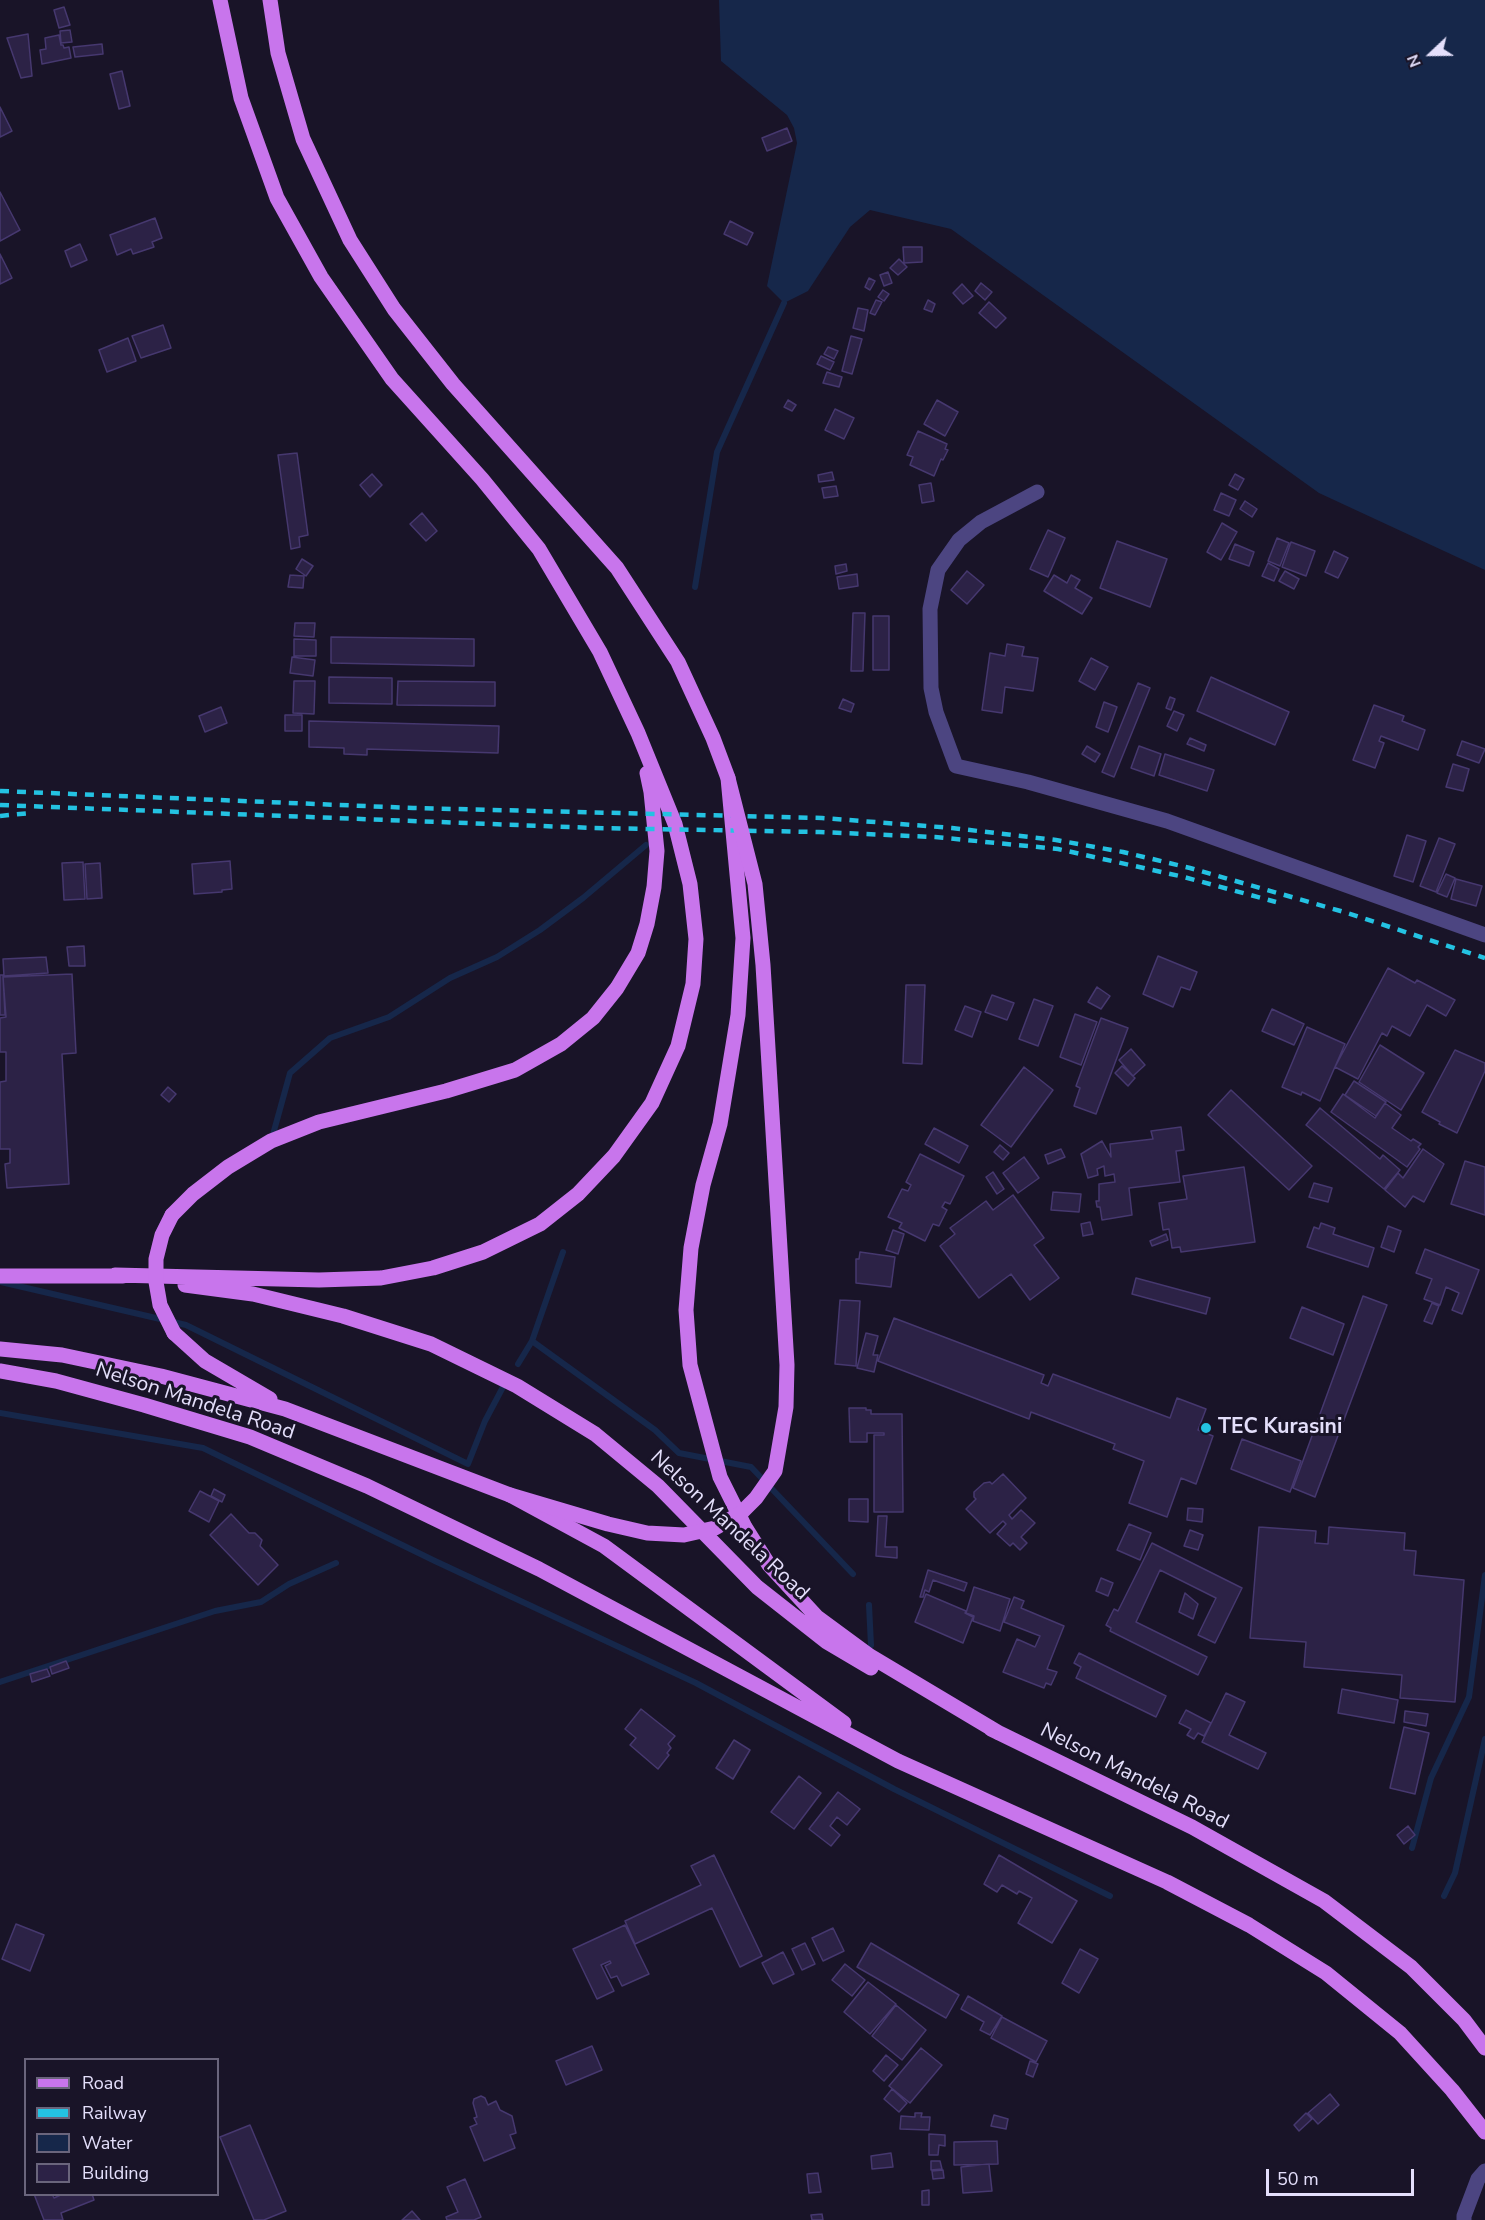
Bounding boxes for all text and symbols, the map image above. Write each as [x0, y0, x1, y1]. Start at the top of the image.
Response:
north arrow [1401, 24, 1461, 84]
text: N [1402, 51, 1427, 70]
street label: Nelson Mandela Road [92, 1358, 298, 1446]
place label: TEC Kurasini [1218, 1415, 1342, 1441]
marker: TEC Kurasini [1199, 1421, 1213, 1435]
street label: Nelson Mandela Road [644, 1446, 814, 1606]
street label: Nelson Mandela Road [1036, 1719, 1232, 1835]
legend [24, 2058, 219, 2196]
text: Road [82, 2071, 124, 2095]
text: Railway [82, 2101, 147, 2125]
text: Water [82, 2131, 133, 2155]
scale bar [1269, 2157, 1418, 2195]
text: Building [82, 2161, 149, 2185]
text: 50 m [1277, 2167, 1319, 2191]

